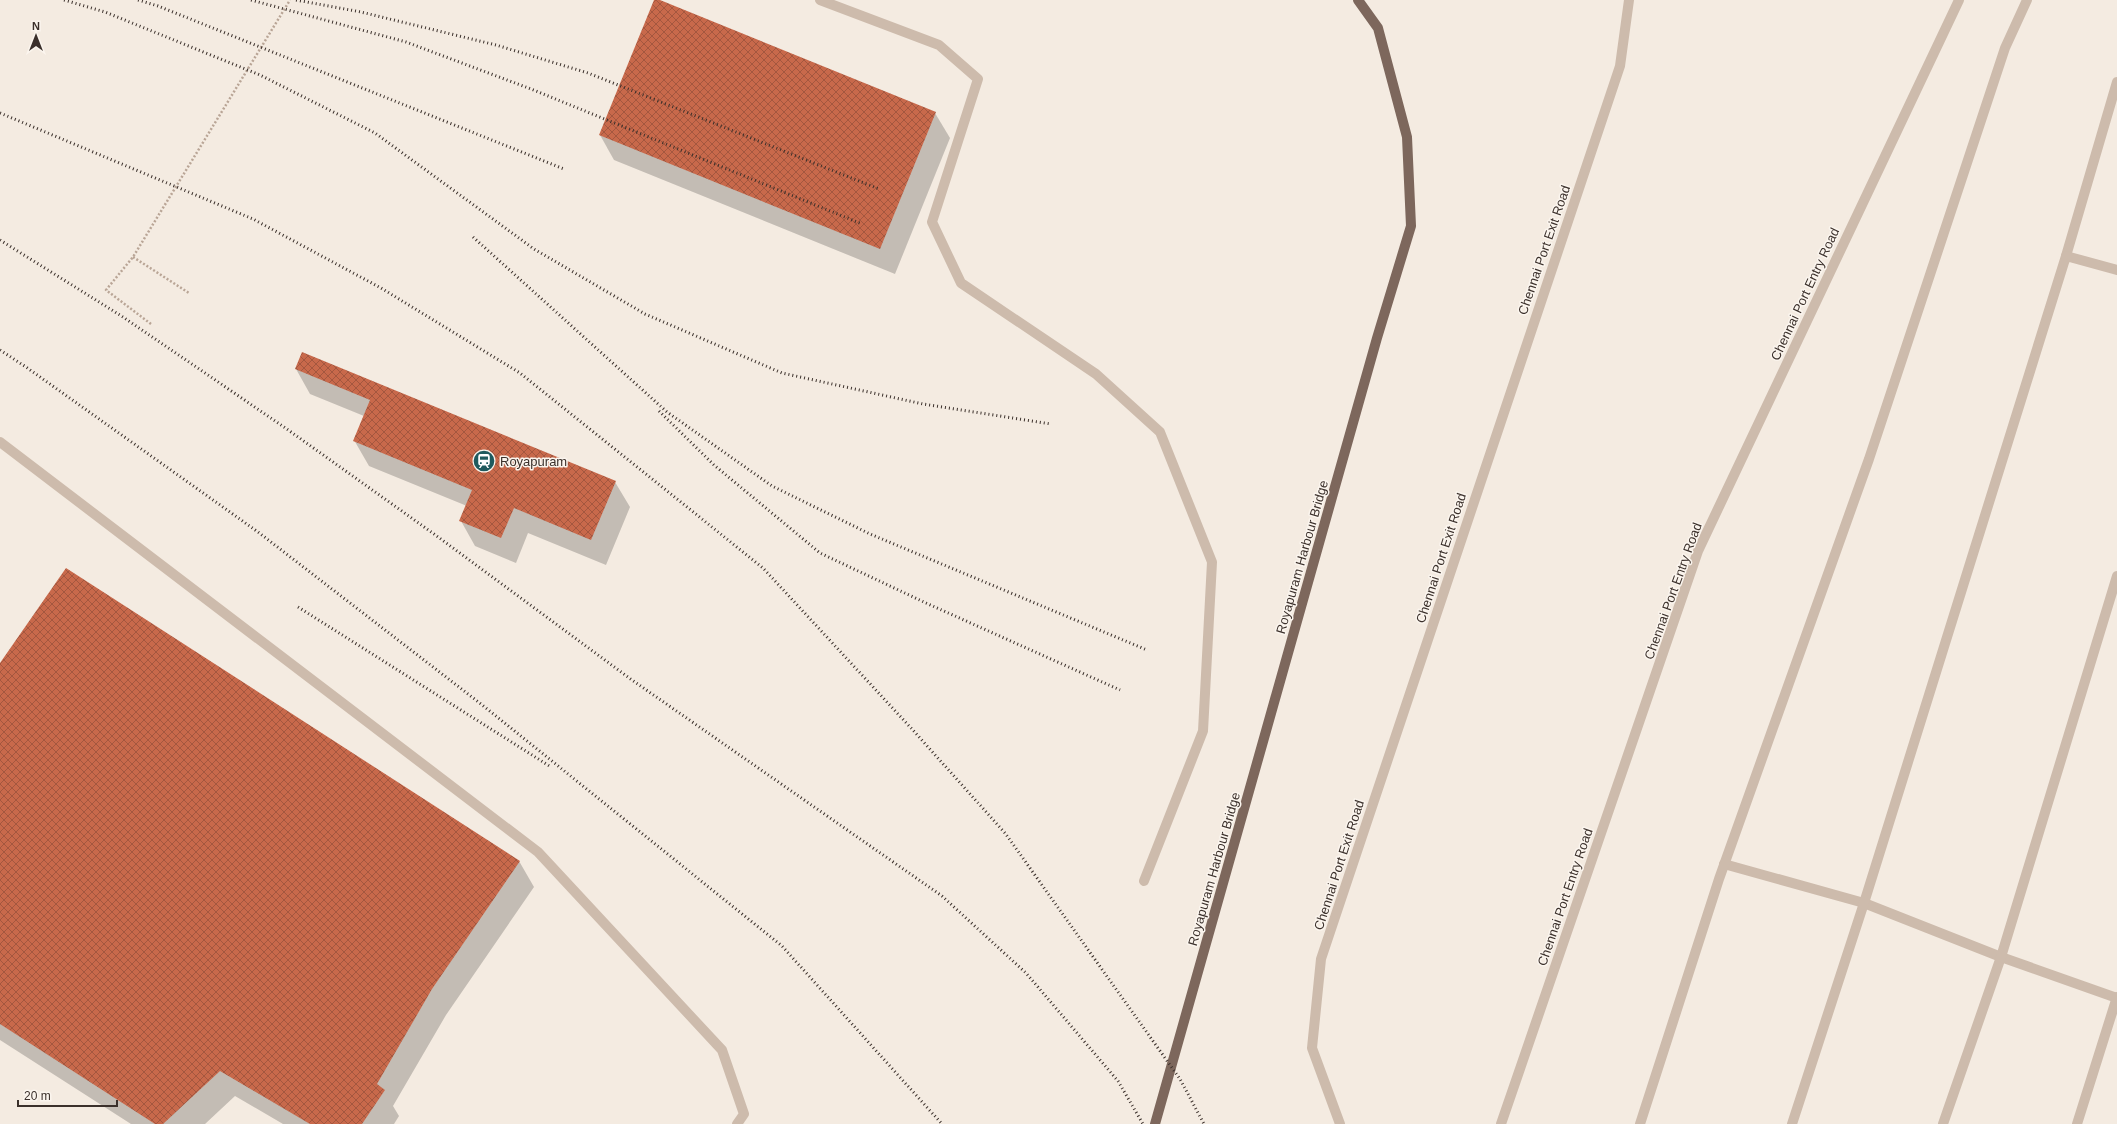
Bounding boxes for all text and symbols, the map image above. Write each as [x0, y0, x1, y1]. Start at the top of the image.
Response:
north arrow [16, 16, 56, 56]
text: N [32, 20, 40, 32]
street label: Chennai Port Exit Road [1515, 183, 1573, 317]
street label: Chennai Port Entry Road [1768, 225, 1842, 363]
station icon: Royapuram [471, 448, 497, 474]
place label: Royapuram [500, 454, 567, 469]
street label: Royapuram Harbour Bridge [1273, 479, 1331, 635]
street label: Chennai Port Exit Road [1413, 491, 1469, 625]
street label: Chennai Port Entry Road [1641, 521, 1705, 661]
street label: Royapuram Harbour Bridge [1185, 791, 1243, 947]
street label: Chennai Port Exit Road [1311, 798, 1367, 932]
street label: Chennai Port Entry Road [1534, 826, 1596, 968]
scale bar [18, 1082, 117, 1108]
text: 20 m [24, 1089, 51, 1103]

